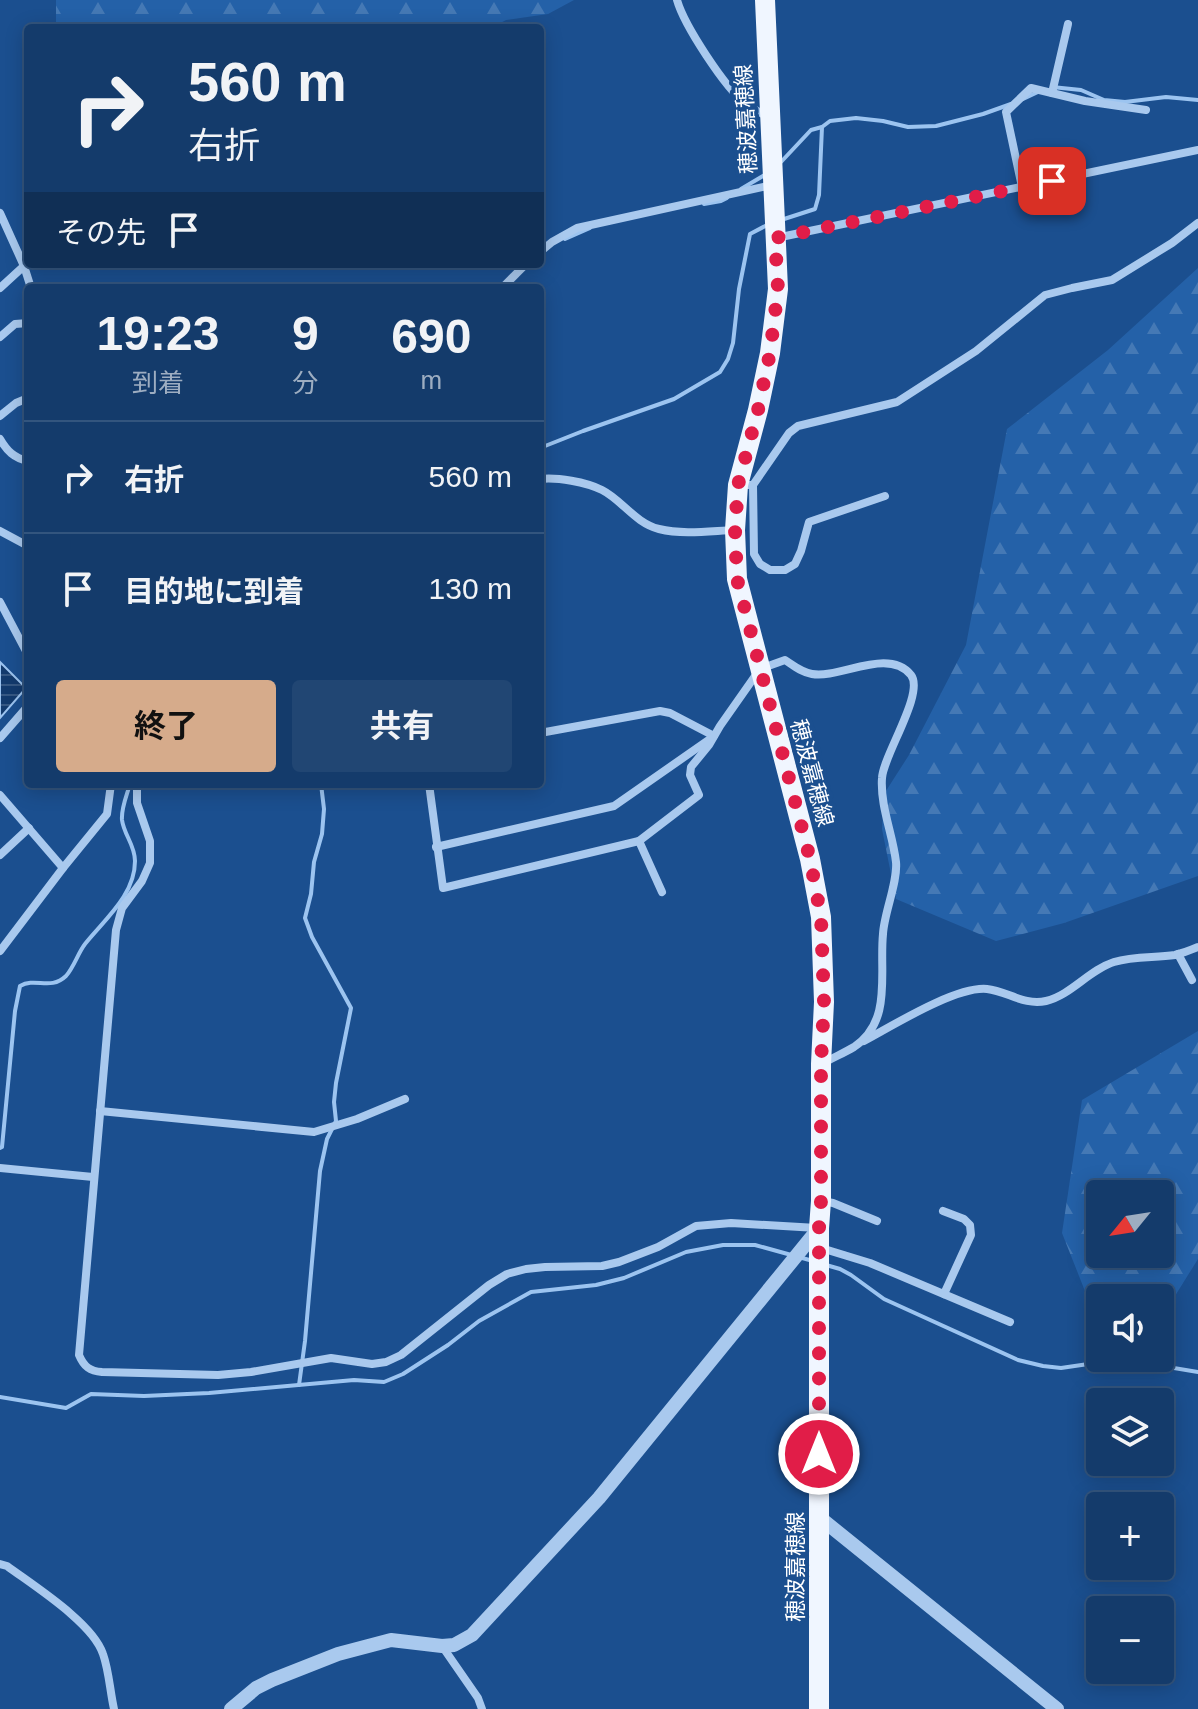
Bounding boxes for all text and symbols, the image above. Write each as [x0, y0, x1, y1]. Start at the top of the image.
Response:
text: 560 m [188, 50, 347, 113]
icon: right [56, 56, 160, 160]
street label: 穂波嘉穂線 [731, 63, 761, 175]
text: 右折 [188, 125, 260, 166]
pin [1018, 147, 1086, 215]
icon: arrive [1030, 159, 1074, 203]
icon: arrive [162, 208, 206, 252]
text: その先 [56, 216, 146, 249]
text: 19:23 [97, 307, 219, 360]
text: 9 [292, 307, 319, 360]
text: 690 [391, 310, 471, 363]
text: m [421, 365, 442, 395]
text: 到着 [132, 368, 184, 398]
text: 分 [292, 368, 318, 398]
icon: right [56, 455, 100, 499]
text: 560 m [429, 460, 512, 493]
text: 右折 [124, 463, 184, 496]
icon: arrive [56, 567, 100, 611]
text: 130 m [429, 572, 512, 605]
text: 目的地に到着 [124, 575, 304, 608]
button: 終了 [56, 680, 276, 772]
button: 共有 [292, 680, 512, 772]
street label: 穂波嘉穂線 [786, 717, 838, 829]
north arrow [1086, 1180, 1174, 1268]
map controls [1086, 1180, 1174, 1684]
button: sound [1086, 1284, 1174, 1372]
button: layers [1086, 1388, 1174, 1476]
position arrow [777, 1412, 861, 1496]
button: + [1086, 1492, 1174, 1580]
street label: 穂波嘉穂線 [783, 1512, 808, 1622]
button: − [1086, 1596, 1174, 1684]

